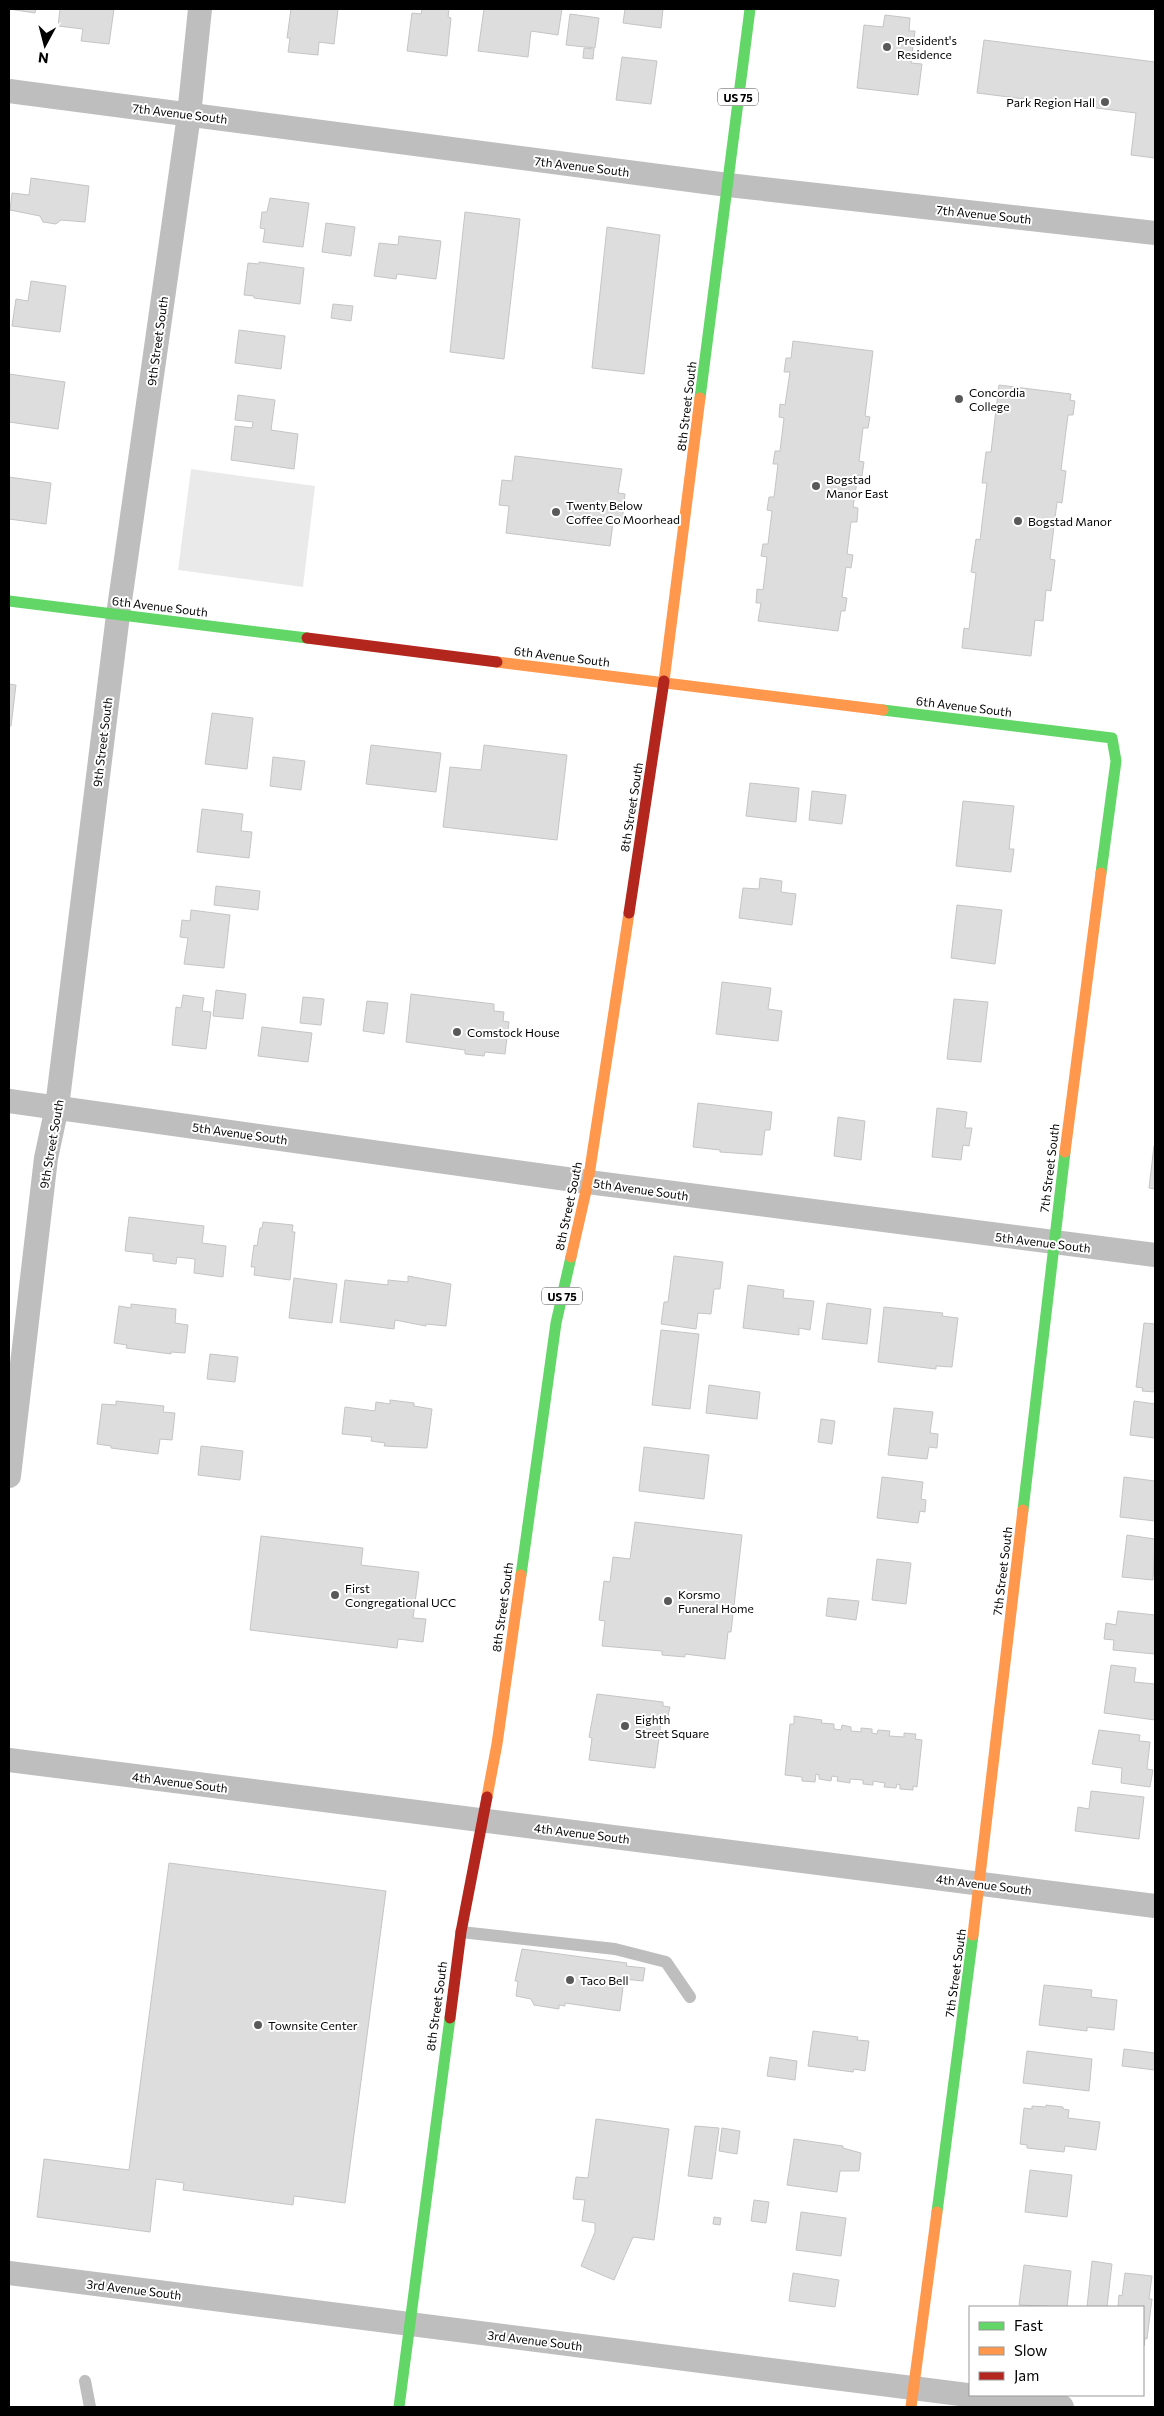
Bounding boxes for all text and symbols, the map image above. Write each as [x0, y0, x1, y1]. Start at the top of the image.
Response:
north arrow [20, 20, 70, 70]
place label: President's Residence [897, 33, 957, 61]
marker: President's Residence [881, 41, 893, 53]
text: N [37, 49, 50, 67]
road number: US 75 [718, 88, 758, 105]
place label: Park Region Hall [1006, 95, 1095, 109]
marker: Park Region Hall [1099, 96, 1111, 108]
street label: 7th Avenue South [132, 100, 228, 126]
street label: 7th Avenue South [534, 153, 630, 179]
street label: 7th Avenue South [936, 202, 1032, 226]
street label: 9th Street South [144, 295, 170, 387]
street label: 8th Street South [674, 360, 698, 452]
place label: Concordia College [969, 385, 1025, 413]
marker: Concordia College [953, 393, 965, 405]
place label: Bogstad Manor East [826, 472, 889, 500]
marker: Bogstad Manor East [810, 480, 822, 492]
place label: Twenty Below Coffee Co Moorhead [566, 498, 680, 526]
marker: Twenty Below Coffee Co Moorhead [550, 506, 562, 518]
place label: Bogstad Manor [1028, 514, 1112, 528]
marker: Bogstad Manor [1012, 515, 1024, 527]
street label: 6th Avenue South [111, 593, 209, 619]
street label: 6th Avenue South [513, 643, 611, 669]
street label: 6th Avenue South [915, 693, 1013, 719]
street label: 9th Street South [90, 696, 114, 788]
street label: 8th Street South [617, 761, 645, 853]
place label: Comstock House [467, 1025, 560, 1039]
marker: Comstock House [451, 1026, 463, 1038]
street label: 9th Street South [36, 1098, 66, 1190]
street label: 5th Avenue South [191, 1119, 289, 1147]
street label: 7th Street South [1037, 1123, 1061, 1213]
street label: 8th Street South [552, 1160, 584, 1252]
street label: 5th Avenue South [592, 1175, 690, 1203]
street label: 5th Avenue South [995, 1229, 1091, 1255]
road number: US 75 [542, 1288, 582, 1304]
street label: 7th Street South [990, 1526, 1014, 1616]
street label: 8th Street South [489, 1561, 515, 1653]
place label: First Congregational UCC [345, 1581, 456, 1609]
place label: Korsmo Funeral Home [678, 1587, 754, 1615]
marker: First Congregational UCC [329, 1589, 341, 1601]
marker: Korsmo Funeral Home [662, 1595, 674, 1607]
place label: Eighth Street Square [635, 1712, 709, 1740]
marker: Eighth Street Square [619, 1720, 631, 1732]
street label: 4th Avenue South [131, 1769, 229, 1795]
street label: 4th Avenue South [533, 1820, 631, 1846]
street label: 4th Avenue South [935, 1871, 1033, 1897]
street label: 7th Street South [942, 1928, 968, 2018]
street label: 8th Street South [423, 1960, 449, 2052]
place label: Taco Bell [580, 1973, 629, 1987]
marker: Taco Bell [564, 1974, 576, 1986]
place label: Townsite Center [268, 2018, 358, 2032]
marker: Townsite Center [252, 2019, 264, 2031]
street label: 3rd Avenue South [86, 2276, 182, 2302]
legend [969, 2306, 1144, 2396]
text: Fast [1014, 2316, 1043, 2334]
street label: 3rd Avenue South [487, 2327, 583, 2353]
text: Slow [1014, 2341, 1047, 2359]
text: Jam [1014, 2366, 1039, 2384]

